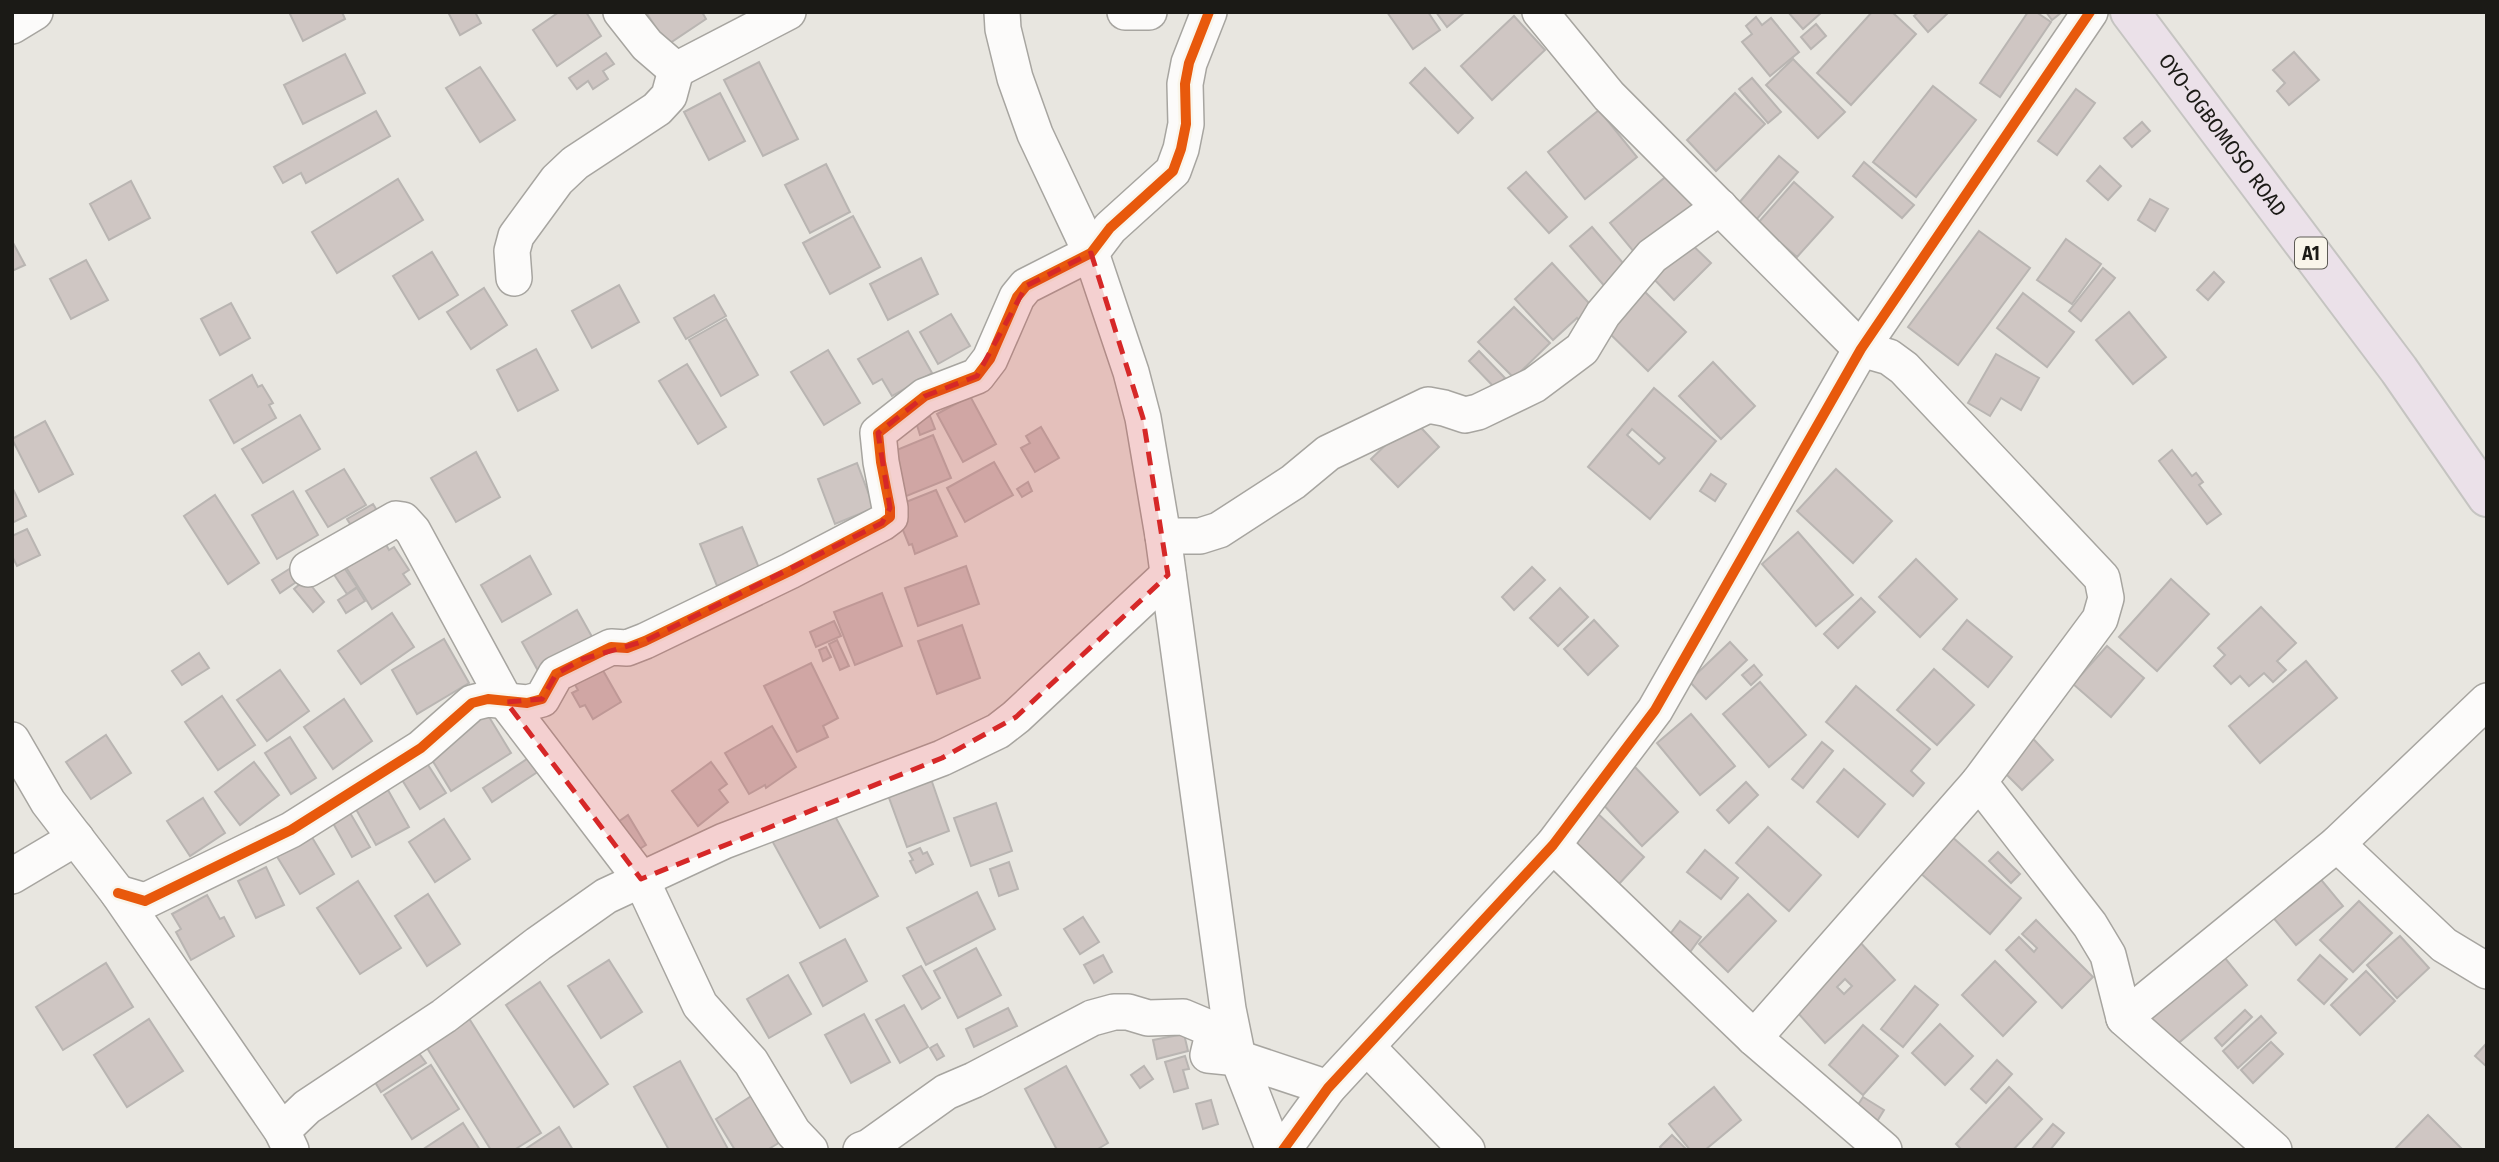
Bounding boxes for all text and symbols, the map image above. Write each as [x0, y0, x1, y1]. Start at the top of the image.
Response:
street label: OYO-OGBOMOSO ROAD [2153, 49, 2292, 222]
road number: A1 [2295, 238, 2327, 268]

